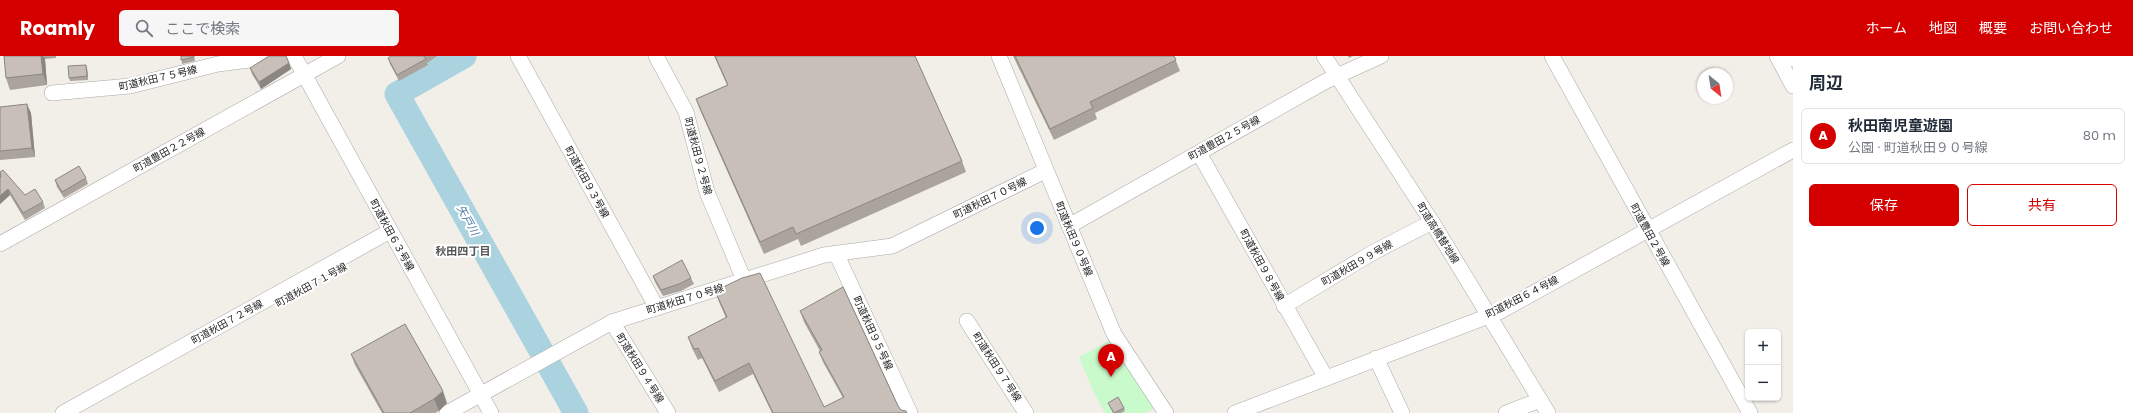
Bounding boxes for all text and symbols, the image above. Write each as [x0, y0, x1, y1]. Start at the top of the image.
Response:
search box [119, 10, 399, 46]
text: Roamly [20, 15, 95, 42]
icon: search [133, 17, 155, 39]
text: ここで検索 [165, 18, 240, 39]
text: ホーム [1865, 18, 1907, 38]
text: 地図 [1929, 18, 1957, 38]
text: 概要 [1979, 18, 2007, 38]
text: お問い合わせ [2029, 18, 2113, 38]
street label: 町道秋田７５号線 [117, 62, 199, 94]
north arrow [1697, 68, 1733, 104]
text: 周辺 [1809, 71, 1843, 95]
street label: 町道豊田２５号線 [1185, 112, 1263, 164]
street label: 町道秋田９２号線 [680, 115, 716, 197]
text: 秋田南児童遊園 [1848, 115, 1953, 136]
street label: 町道豊田２２号線 [130, 124, 208, 176]
text: A [1818, 126, 1828, 145]
text: 80 m [2083, 126, 2116, 145]
text: 公園 · 町道秋田９０号線 [1848, 138, 1988, 157]
street label: 町道秋田９３号線 [561, 143, 613, 221]
street label: 町道秋田７０号線 [951, 174, 1029, 222]
button: 保存 [1809, 184, 1959, 226]
button: 共有 [1967, 184, 2117, 226]
street label: 町道秋田６３号線 [366, 196, 418, 274]
street label: 町道秋田９０号線 [1051, 199, 1097, 279]
street label: 町道高橋替地線 [1413, 199, 1463, 267]
street label: 町道豊田２号線 [1626, 201, 1674, 269]
water label: 矢戸川 [453, 202, 483, 239]
your location [1027, 218, 1047, 238]
street label: 町道秋田９８号線 [1236, 226, 1288, 304]
street label: 町道秋田９９号線 [1319, 237, 1395, 289]
district label: 秋田四丁目 [436, 243, 491, 259]
street label: 町道秋田７１号線 [272, 259, 350, 311]
street label: 町道秋田６４号線 [1483, 272, 1561, 322]
street label: 町道秋田７０号線 [645, 280, 725, 318]
street label: 町道秋田９５号線 [849, 294, 897, 372]
street label: 町道秋田７２号線 [188, 296, 266, 348]
street label: 町道秋田９７号線 [969, 329, 1025, 405]
map controls [1745, 329, 1781, 401]
button: + [1745, 329, 1781, 365]
street label: 町道秋田９４号線 [612, 330, 668, 406]
pin: A [1098, 344, 1124, 377]
button: − [1745, 365, 1781, 401]

